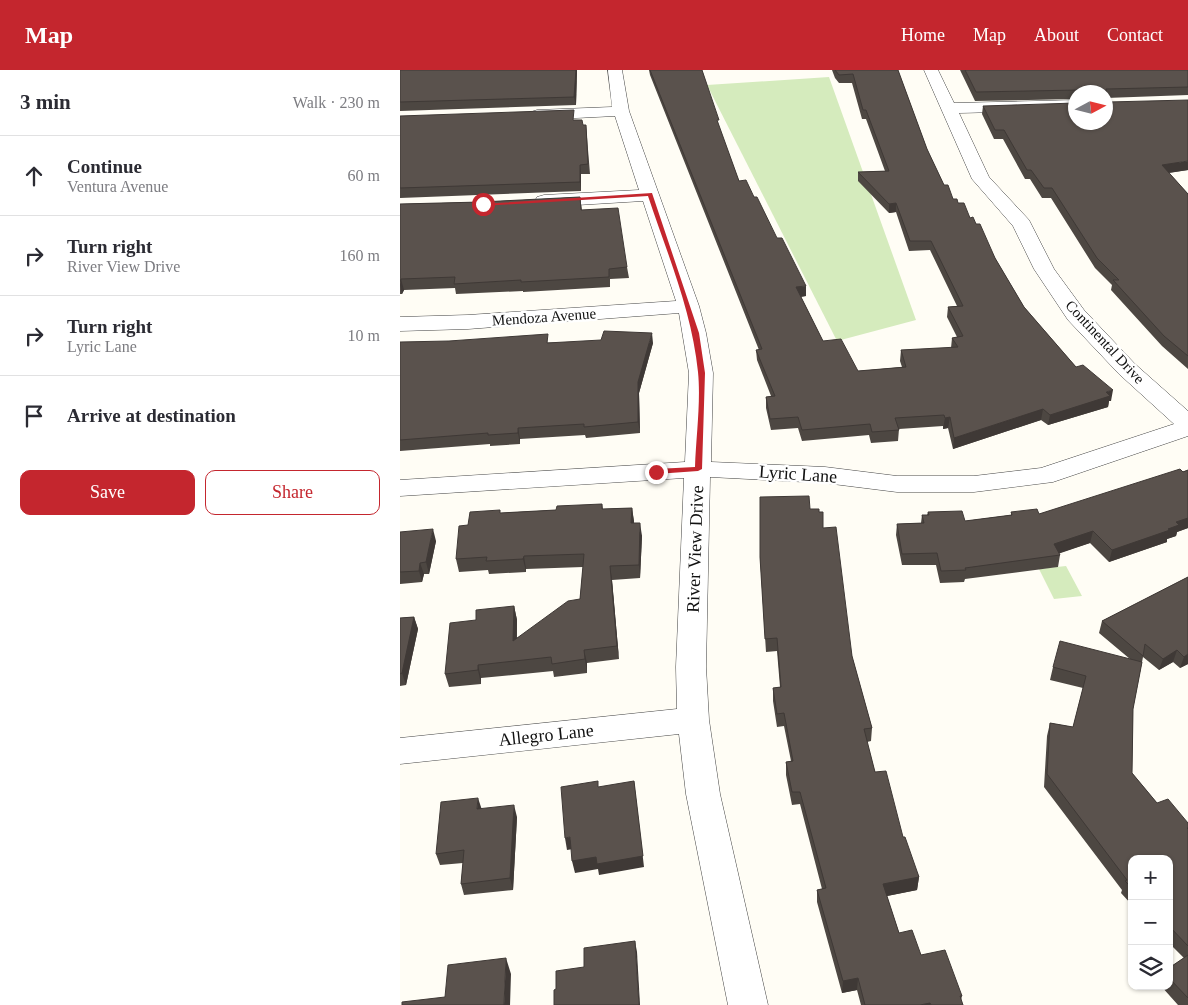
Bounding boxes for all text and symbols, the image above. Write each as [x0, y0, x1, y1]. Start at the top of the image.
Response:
text: Map [25, 22, 73, 48]
text: Home [901, 25, 945, 45]
text: Map [973, 25, 1006, 45]
text: About [1034, 25, 1079, 45]
text: Contact [1107, 25, 1163, 45]
north arrow [1068, 85, 1113, 130]
text: 3 min [20, 90, 71, 114]
text: Walk · 230 m [293, 94, 380, 111]
text: Continue [67, 156, 142, 177]
icon: ahead [20, 162, 48, 190]
text: 60 m [348, 167, 380, 184]
text: Ventura Avenue [67, 178, 168, 195]
route start [472, 193, 495, 216]
text: Turn right [67, 236, 152, 257]
icon: right [20, 242, 48, 270]
text: 160 m [340, 247, 380, 264]
text: River View Drive [67, 258, 180, 275]
street label: Continental Drive [1062, 297, 1148, 387]
street label: Mendoza Avenue [491, 305, 597, 329]
text: Turn right [67, 316, 152, 337]
icon: right [20, 322, 48, 350]
text: 10 m [348, 327, 380, 344]
text: Lyric Lane [67, 338, 137, 355]
icon: arrive [20, 402, 48, 430]
text: Arrive at destination [67, 405, 236, 426]
route end [645, 461, 668, 484]
street label: Lyric Lane [758, 461, 838, 487]
button: Save [20, 470, 195, 515]
button: Share [205, 470, 380, 515]
street label: River View Drive [683, 485, 707, 613]
street label: Allegro Lane [497, 720, 595, 750]
map controls [1128, 855, 1173, 990]
button: + [1128, 855, 1173, 900]
button: − [1128, 900, 1173, 945]
button: layers [1128, 945, 1173, 990]

